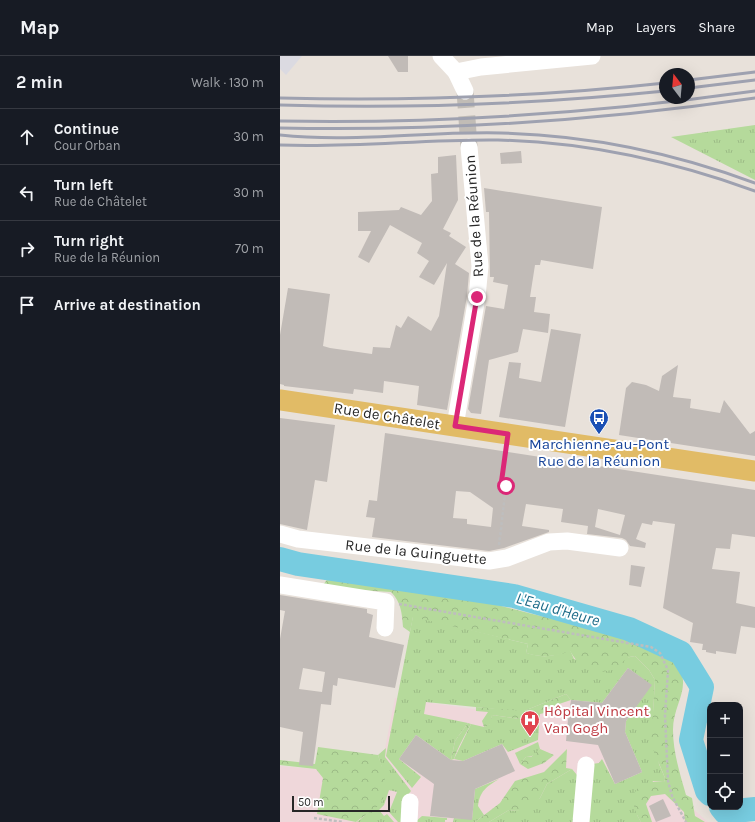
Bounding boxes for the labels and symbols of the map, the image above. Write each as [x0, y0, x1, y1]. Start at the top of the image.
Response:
north arrow [659, 68, 695, 104]
street label: Rue de la Réunion [461, 154, 487, 278]
route end [468, 288, 486, 306]
street label: Rue de Châtelet [333, 399, 442, 433]
bus stop icon: Marchienne-au-Pont Rue de la Réunion [588, 407, 610, 435]
place label: Marchienne-au-Pont Rue de la Réunion [529, 435, 669, 470]
route start [497, 477, 515, 495]
street label: Rue de la Guinguette [344, 536, 488, 568]
water label: L'Eau d'Heure [514, 588, 603, 630]
place label: Hôpital Vincent Van Gogh [544, 702, 650, 737]
hospital icon: Hôpital Vincent Van Gogh [519, 709, 541, 737]
scale bar [292, 794, 390, 813]

